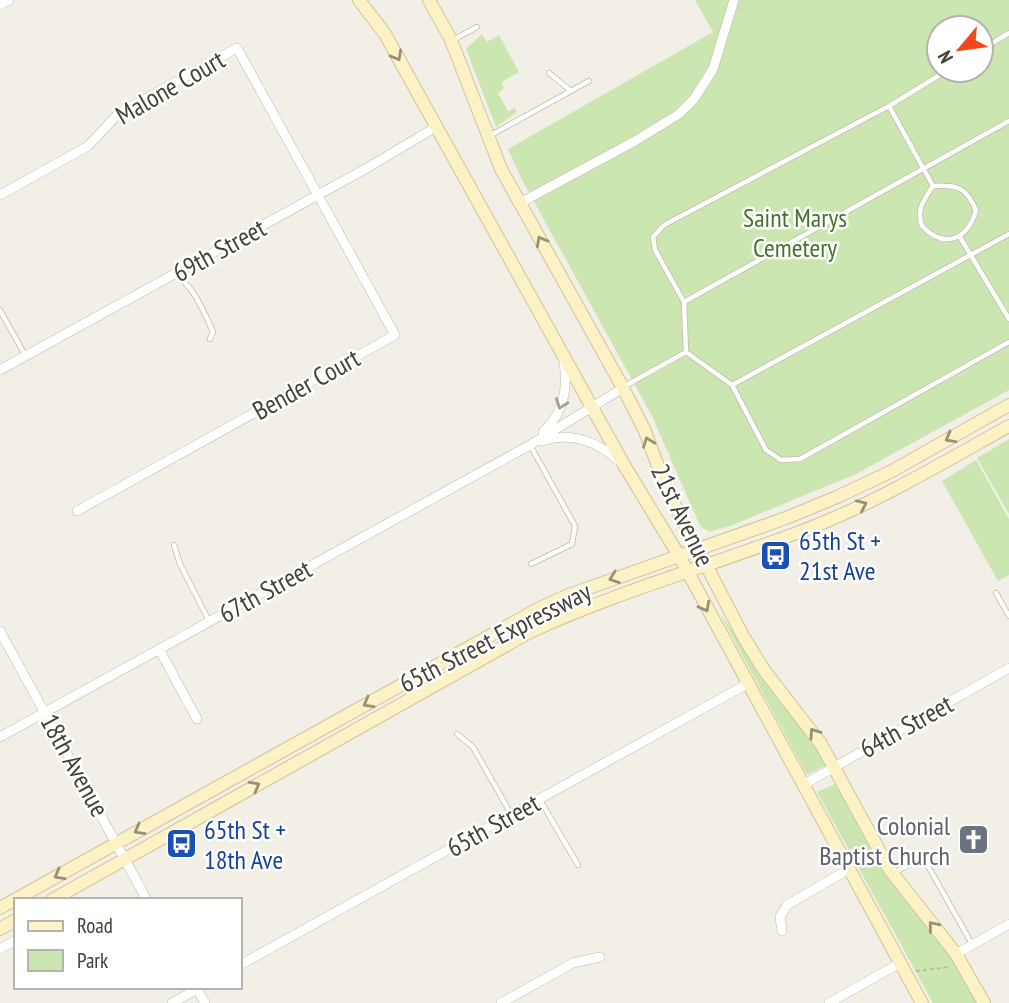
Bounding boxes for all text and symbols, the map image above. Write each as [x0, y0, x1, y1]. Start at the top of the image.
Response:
north arrow [925, 14, 995, 84]
street label: Malone Court [110, 43, 230, 131]
text: N [932, 47, 958, 68]
one-way arrow [389, 49, 402, 62]
park label: Saint Marys Cemetery [743, 201, 847, 264]
street label: 69th Street [167, 211, 271, 289]
one-way arrow [536, 236, 549, 248]
street label: Bender Court [247, 341, 365, 427]
one-way arrow [555, 398, 569, 410]
one-way arrow [944, 430, 957, 443]
one-way arrow [642, 436, 656, 448]
street label: 21st Avenue [644, 458, 722, 572]
one-way arrow [855, 499, 867, 513]
place label: 65th St + 21st Ave [799, 524, 881, 587]
bus stop icon: 65th St + 21st Ave [759, 538, 793, 572]
street label: 67th Street [213, 552, 317, 630]
one-way arrow [608, 570, 620, 584]
street label: 65th Street Expressway [394, 574, 597, 700]
one-way arrow [697, 600, 710, 612]
street label: 64th Street [854, 687, 958, 765]
one-way arrow [363, 695, 375, 708]
street label: 18th Avenue [33, 708, 117, 822]
one-way arrow [810, 728, 822, 741]
one-way arrow [248, 781, 261, 794]
street label: 65th Street [441, 786, 545, 864]
place label: Colonial Baptist Church [819, 809, 950, 872]
place label: 65th St + 18th Ave [204, 813, 286, 876]
one-way arrow [134, 822, 146, 836]
church icon: Colonial Baptist Church [956, 823, 990, 857]
bus stop icon: 65th St + 18th Ave [164, 827, 198, 861]
one-way arrow [53, 867, 66, 880]
legend [14, 898, 242, 989]
text: Road [77, 912, 113, 939]
one-way arrow [928, 922, 941, 934]
text: Park [77, 947, 108, 974]

